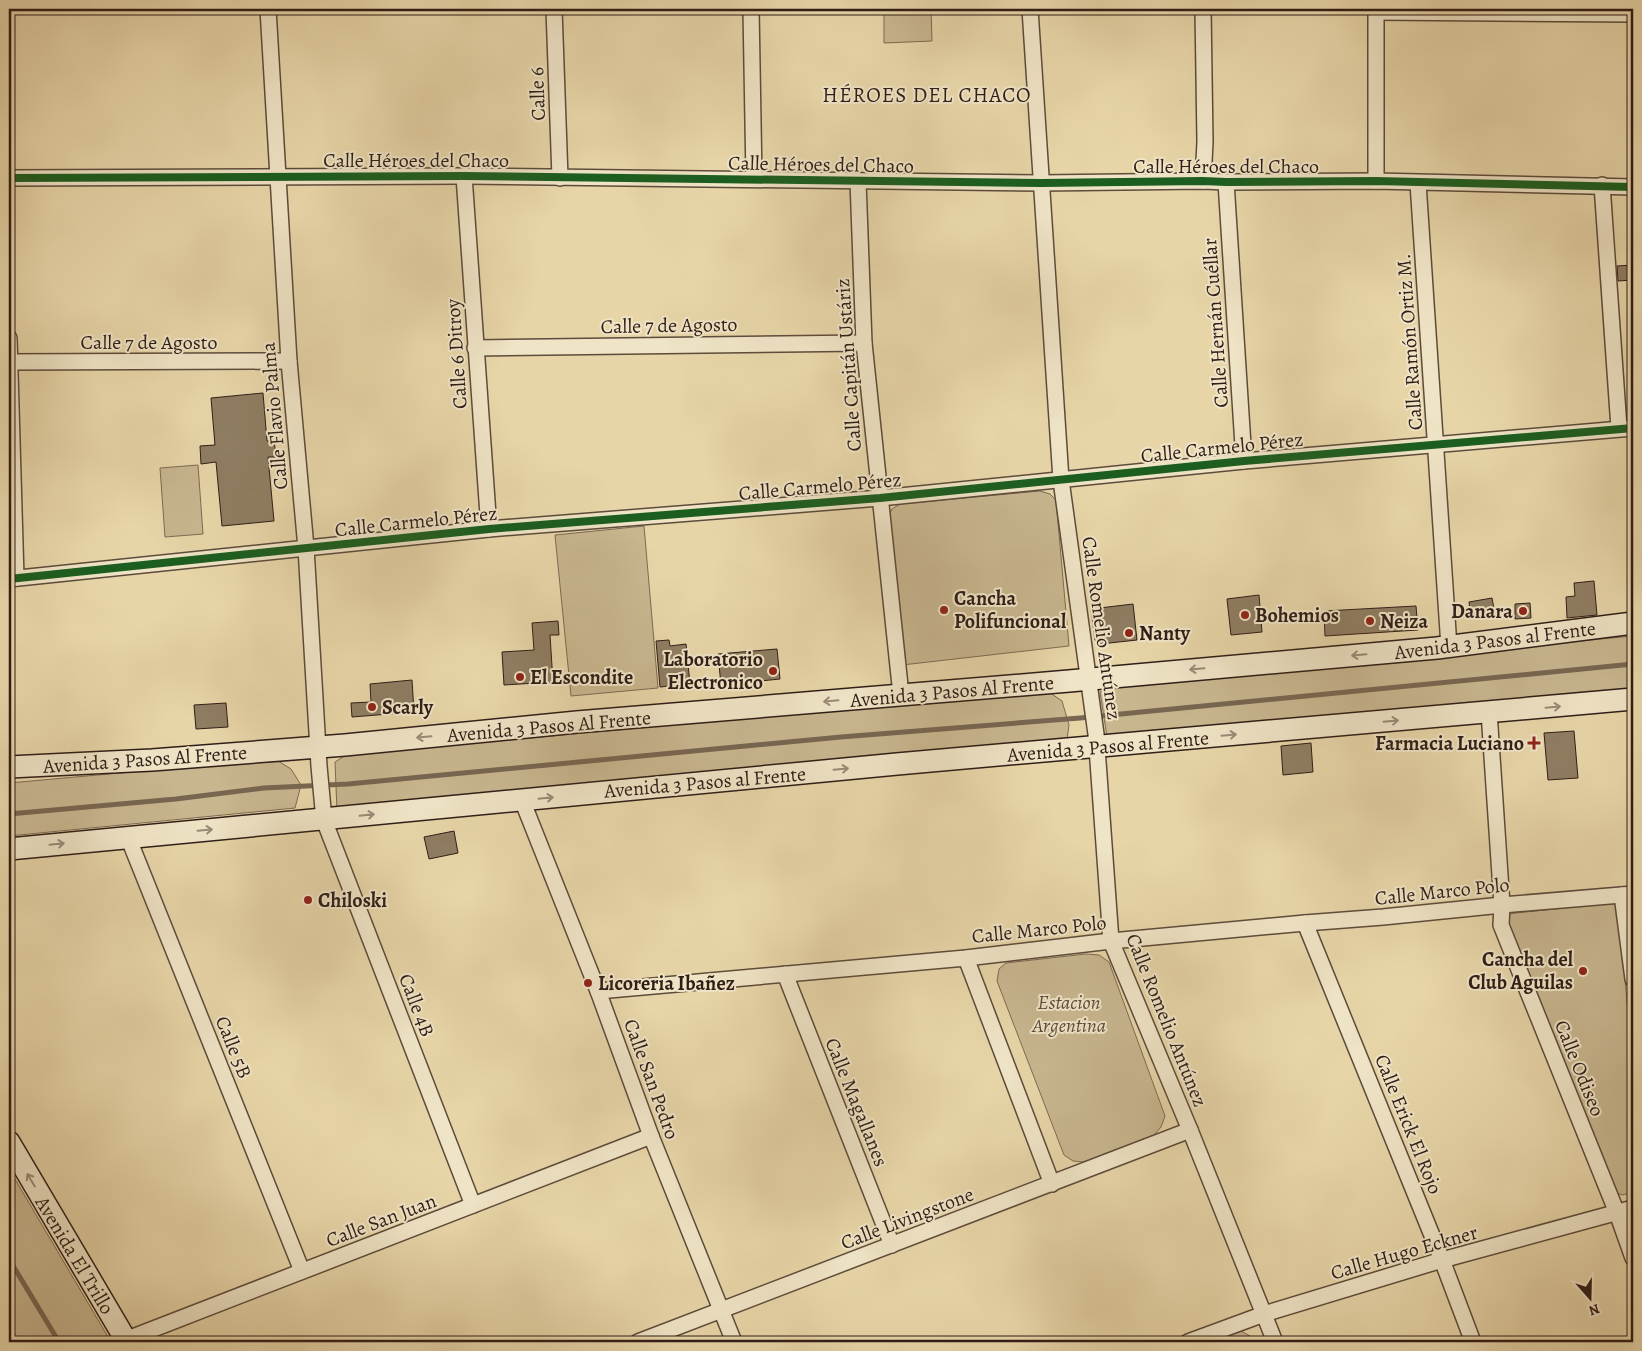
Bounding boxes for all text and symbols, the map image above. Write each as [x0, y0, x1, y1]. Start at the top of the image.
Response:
street label: Calle 6 [523, 67, 552, 121]
district label: HÉROES DEL CHACO [822, 81, 1032, 109]
street label: Calle Héroes del Chaco [323, 147, 509, 174]
street label: Calle Héroes del Chaco [728, 149, 914, 180]
street label: Calle Héroes del Chaco [1133, 153, 1319, 180]
street label: Calle Hernán Cuéllar [1196, 237, 1235, 409]
street label: Calle Ramón Ortiz M. [1390, 253, 1429, 431]
street label: Calle Capitán Ustáriz [829, 277, 868, 452]
street label: Calle 6 Ditroy [439, 297, 474, 410]
street label: Calle 7 de Agosto [600, 311, 738, 340]
street label: Calle 7 de Agosto [81, 329, 217, 356]
street label: Calle Flavio Palma [255, 340, 294, 491]
street label: Calle Carmelo Pérez [1140, 426, 1305, 469]
street label: Calle Carmelo Pérez [738, 466, 902, 507]
street label: Calle Carmelo Pérez [334, 500, 499, 543]
street label: Calle Romelio Antúnez [1075, 535, 1128, 722]
place label: Cancha Polifuncional [954, 585, 1067, 635]
place label: Danara [1451, 598, 1513, 625]
place label: Bohemios [1255, 602, 1339, 629]
marker: Cancha Polifuncional [938, 604, 950, 616]
marker: Danara [1517, 605, 1529, 617]
place label: Neiza [1380, 608, 1428, 635]
marker: Bohemios [1239, 609, 1251, 621]
marker: Neiza [1364, 615, 1376, 627]
street label: Avenida 3 Pasos al Frente [1392, 615, 1597, 666]
place label: Nanty [1139, 620, 1191, 647]
marker: Nanty [1123, 627, 1135, 639]
place label: Laboratorio Electronico [663, 646, 763, 696]
one-way arrow [1351, 650, 1367, 660]
place label: El Escondite [530, 664, 633, 691]
marker: Laboratorio Electronico [767, 665, 779, 677]
one-way arrow [1189, 665, 1205, 674]
street label: Avenida 3 Pasos Al Frente [848, 669, 1055, 714]
marker: El Escondite [514, 671, 526, 683]
place label: Scarly [382, 694, 434, 721]
one-way arrow [823, 696, 839, 706]
marker: Scarly [366, 701, 378, 713]
one-way arrow [1545, 702, 1561, 711]
street label: Avenida 3 Pasos Al Frente [445, 704, 652, 749]
one-way arrow [1383, 716, 1399, 726]
street label: Avenida 3 Pasos al Frente [1005, 724, 1210, 769]
one-way arrow [1221, 730, 1237, 740]
place label: Farmacia Luciano [1375, 730, 1524, 757]
one-way arrow [417, 732, 433, 742]
marker: Farmacia Luciano [1528, 737, 1540, 749]
street label: Avenida 3 Pasos Al Frente [41, 739, 248, 780]
street label: Avenida 3 Pasos al Frente [602, 760, 807, 805]
one-way arrow [832, 765, 848, 774]
one-way arrow [538, 793, 554, 803]
one-way arrow [359, 811, 375, 820]
one-way arrow [197, 825, 213, 834]
one-way arrow [49, 839, 65, 849]
street label: Calle Marco Polo [1373, 871, 1511, 912]
place label: Chiloski [318, 887, 387, 914]
marker: Chiloski [302, 894, 314, 906]
street label: Calle Marco Polo [970, 909, 1108, 950]
street label: Calle Romelio Antúnez [1119, 929, 1214, 1111]
place label: Cancha del Club Aguilas [1468, 946, 1574, 996]
marker: Cancha del Club Aguilas [1577, 965, 1589, 977]
street label: Calle 4B [392, 970, 441, 1041]
place label: Licoreria Ibañez [598, 970, 735, 997]
marker: Licoreria Ibañez [582, 977, 594, 989]
park label: Estacion Argentina [1031, 989, 1106, 1039]
street label: Calle 5B [209, 1012, 258, 1082]
street label: Calle San Pedro [617, 1015, 686, 1143]
street label: Calle Odiseo [1548, 1016, 1611, 1120]
street label: Calle Magallanes [818, 1034, 895, 1171]
street label: Calle Erick El Rojo [1368, 1050, 1449, 1198]
one-way arrow [26, 1172, 36, 1187]
street label: Calle Livingstone [837, 1181, 978, 1256]
street label: Calle San Juan [322, 1187, 440, 1254]
street label: Avenida El Trillo [28, 1190, 121, 1319]
street label: Calle Hugo Eckner [1328, 1219, 1481, 1286]
north arrow [1564, 1274, 1614, 1324]
text: N [1586, 1299, 1602, 1320]

